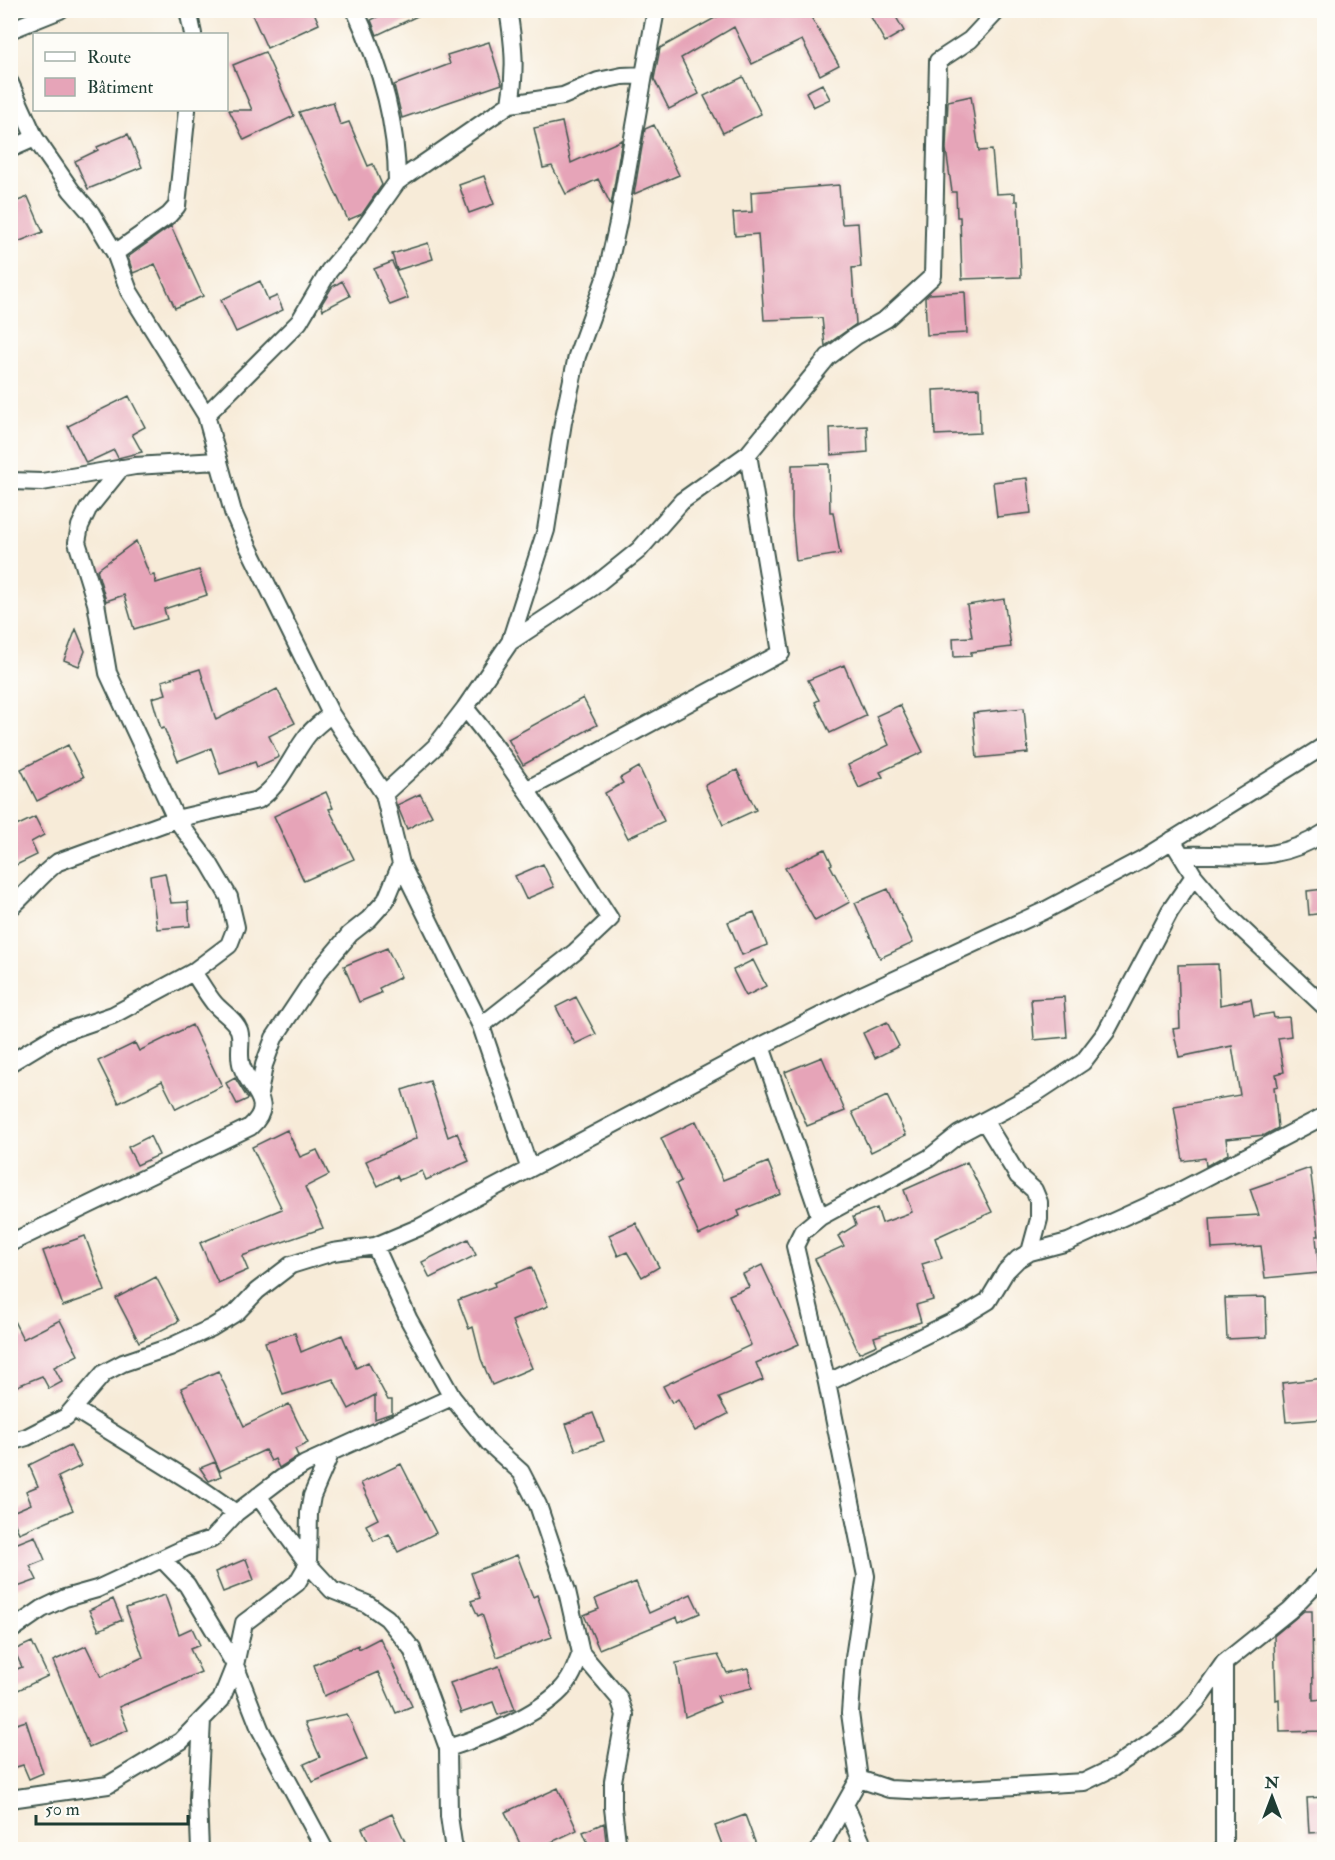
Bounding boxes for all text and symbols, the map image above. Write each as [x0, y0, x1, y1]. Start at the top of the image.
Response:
legend [33, 33, 228, 111]
text: Route [87, 46, 131, 69]
text: Bâtiment [87, 76, 153, 99]
north arrow [1242, 1767, 1302, 1827]
text: N [1264, 1773, 1280, 1793]
scale bar [36, 1788, 188, 1826]
text: 50 m [45, 1798, 80, 1821]

